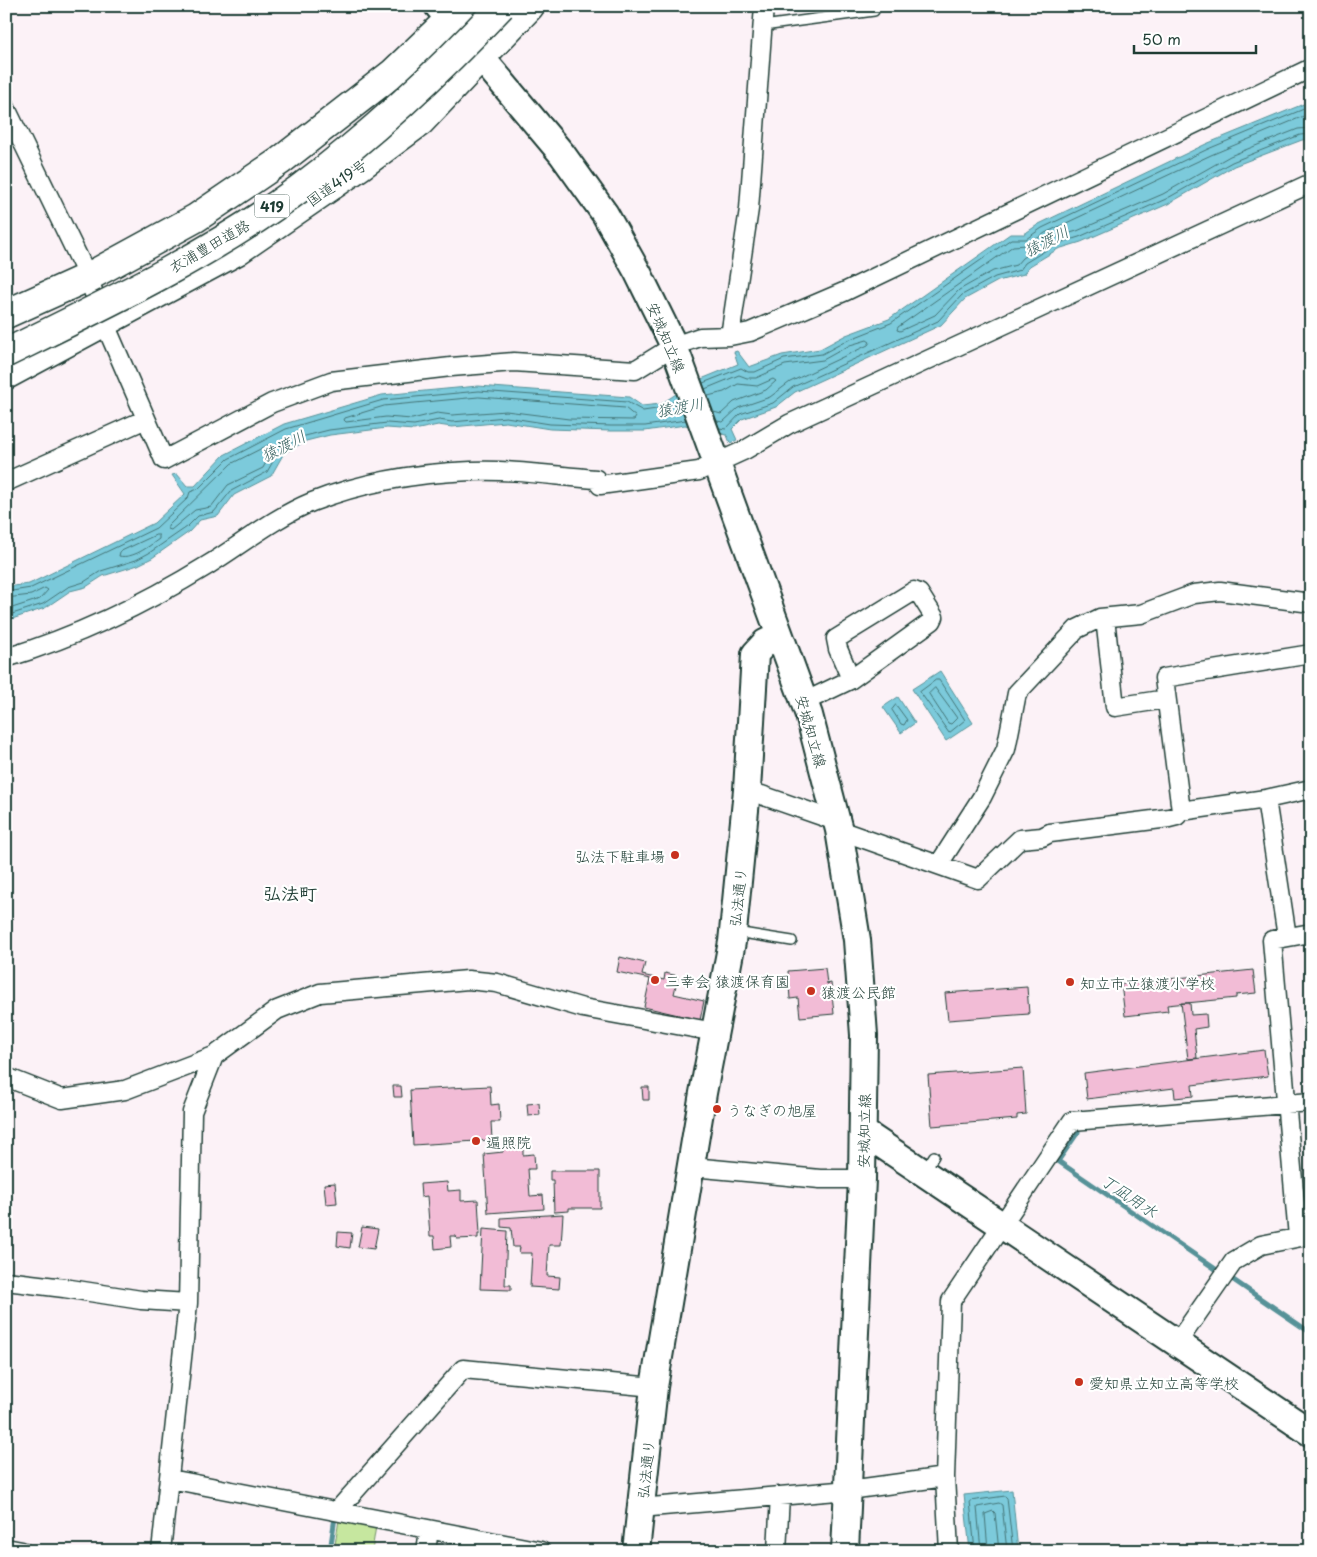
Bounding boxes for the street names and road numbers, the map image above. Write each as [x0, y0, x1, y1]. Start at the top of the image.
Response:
street label: 国道419号 [301, 153, 371, 211]
road number: 419 [254, 195, 290, 218]
street label: 衣浦豊田道路 [164, 213, 254, 277]
street label: 安城知立線 [642, 298, 692, 376]
street label: 安城知立線 [791, 692, 833, 770]
street label: 弘法通り [722, 866, 752, 928]
street label: 安城知立線 [851, 1093, 875, 1169]
street label: 弘法通り [630, 1438, 660, 1500]

